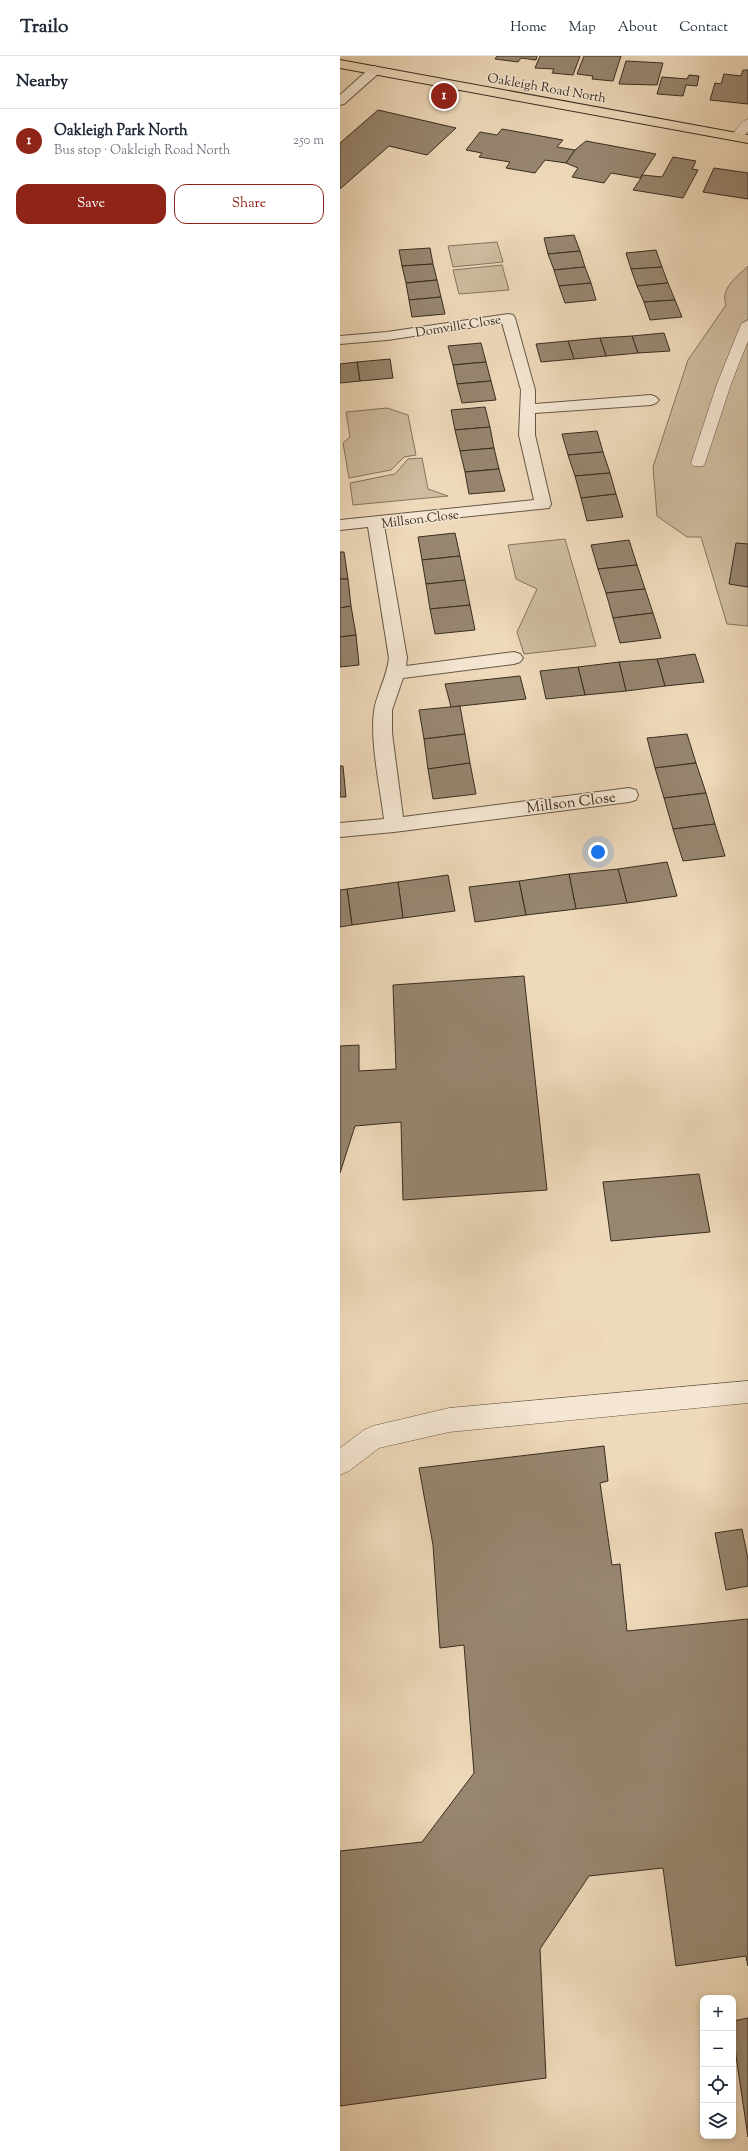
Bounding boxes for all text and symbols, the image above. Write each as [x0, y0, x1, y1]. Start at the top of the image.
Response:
text: Trailo [20, 14, 68, 41]
text: Home [510, 18, 547, 38]
text: Map [569, 18, 596, 38]
text: About [618, 18, 657, 38]
text: Contact [679, 18, 728, 38]
text: Nearby [16, 70, 68, 94]
street label: Oakleigh Road North [486, 70, 608, 108]
pin: 1 [431, 81, 457, 111]
text: Oakleigh Park North [54, 121, 188, 142]
text: 1 [27, 132, 31, 150]
text: 250 m [293, 132, 324, 150]
text: Bus stop · Oakleigh Road North [54, 142, 230, 160]
button: Save [16, 184, 166, 224]
button: Share [174, 184, 324, 224]
street label: Domville Close [414, 311, 502, 343]
street label: Millson Close [381, 506, 460, 534]
street label: Millson Close [525, 788, 617, 819]
your location [588, 842, 608, 862]
map controls [700, 1995, 736, 2139]
button: + [700, 1995, 736, 2031]
button: − [700, 2031, 736, 2067]
button: locate [700, 2067, 736, 2103]
button: layers [700, 2103, 736, 2139]

